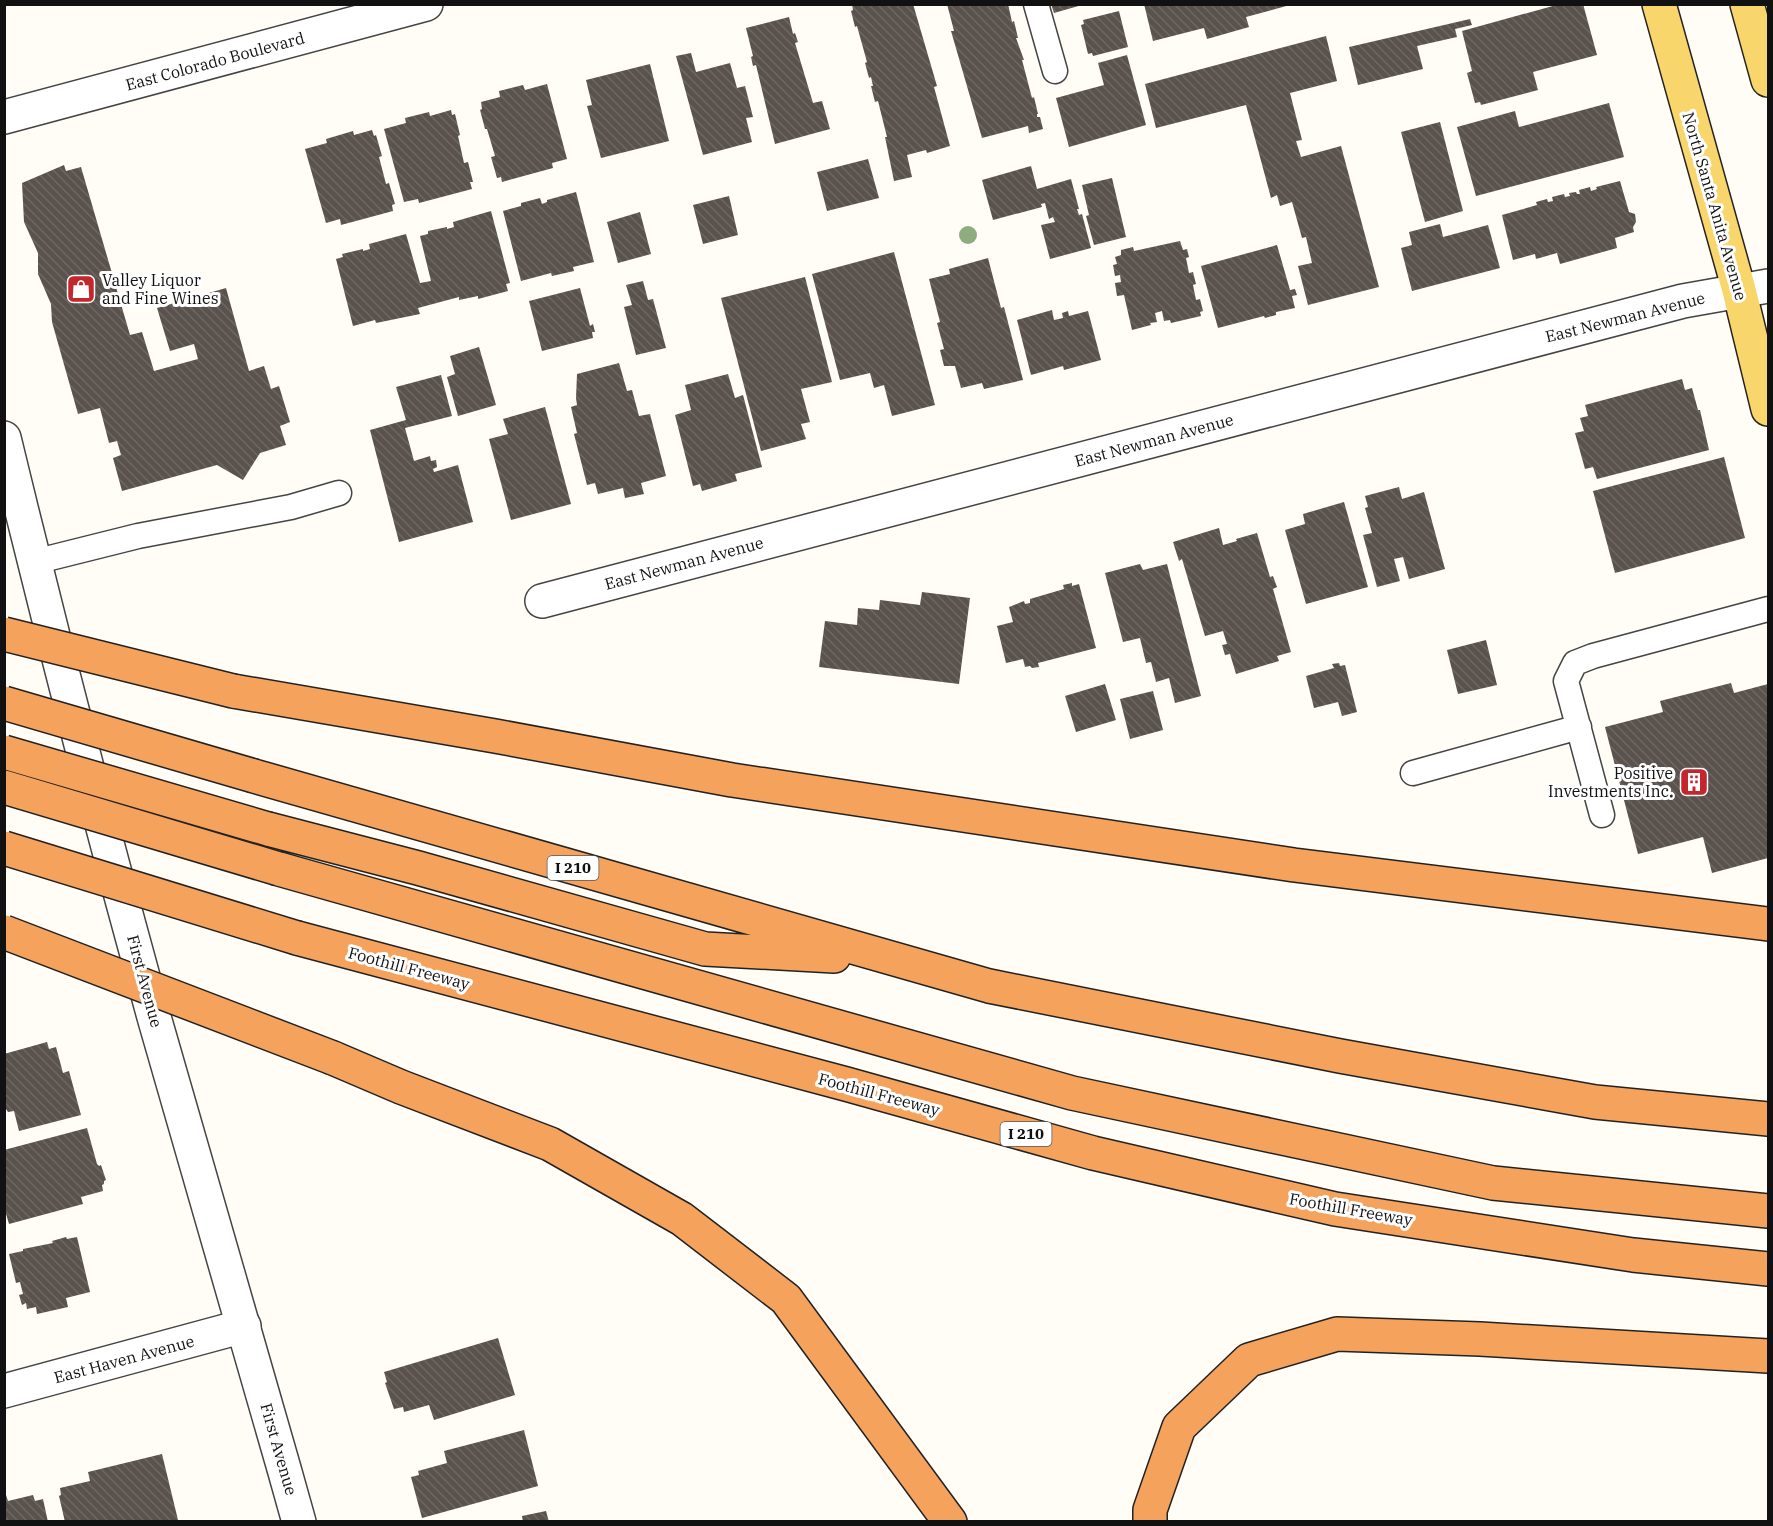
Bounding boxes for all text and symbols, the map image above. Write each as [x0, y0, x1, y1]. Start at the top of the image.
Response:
street label: East Colorado Boulevard [123, 27, 307, 95]
street label: North Santa Anita Avenue [1679, 110, 1751, 302]
place label: Valley Liquor and Fine Wines [102, 270, 218, 308]
shop icon: Valley Liquor and Fine Wines [65, 273, 97, 305]
street label: East Newman Avenue [1543, 288, 1707, 346]
street label: East Newman Avenue [1072, 409, 1236, 471]
street label: East Newman Avenue [602, 532, 766, 594]
place label: Positive Investments Inc. [1548, 763, 1673, 801]
building icon: Positive Investments Inc. [1678, 766, 1710, 798]
road number: I 210 [548, 856, 598, 880]
street label: First Avenue [123, 933, 167, 1029]
street label: Foothill Freeway [346, 942, 472, 994]
street label: Foothill Freeway [816, 1068, 942, 1120]
road number: I 210 [1000, 1122, 1052, 1146]
street label: Foothill Freeway [1288, 1188, 1415, 1230]
street label: East Haven Avenue [52, 1331, 196, 1387]
street label: First Avenue [256, 1401, 302, 1497]

